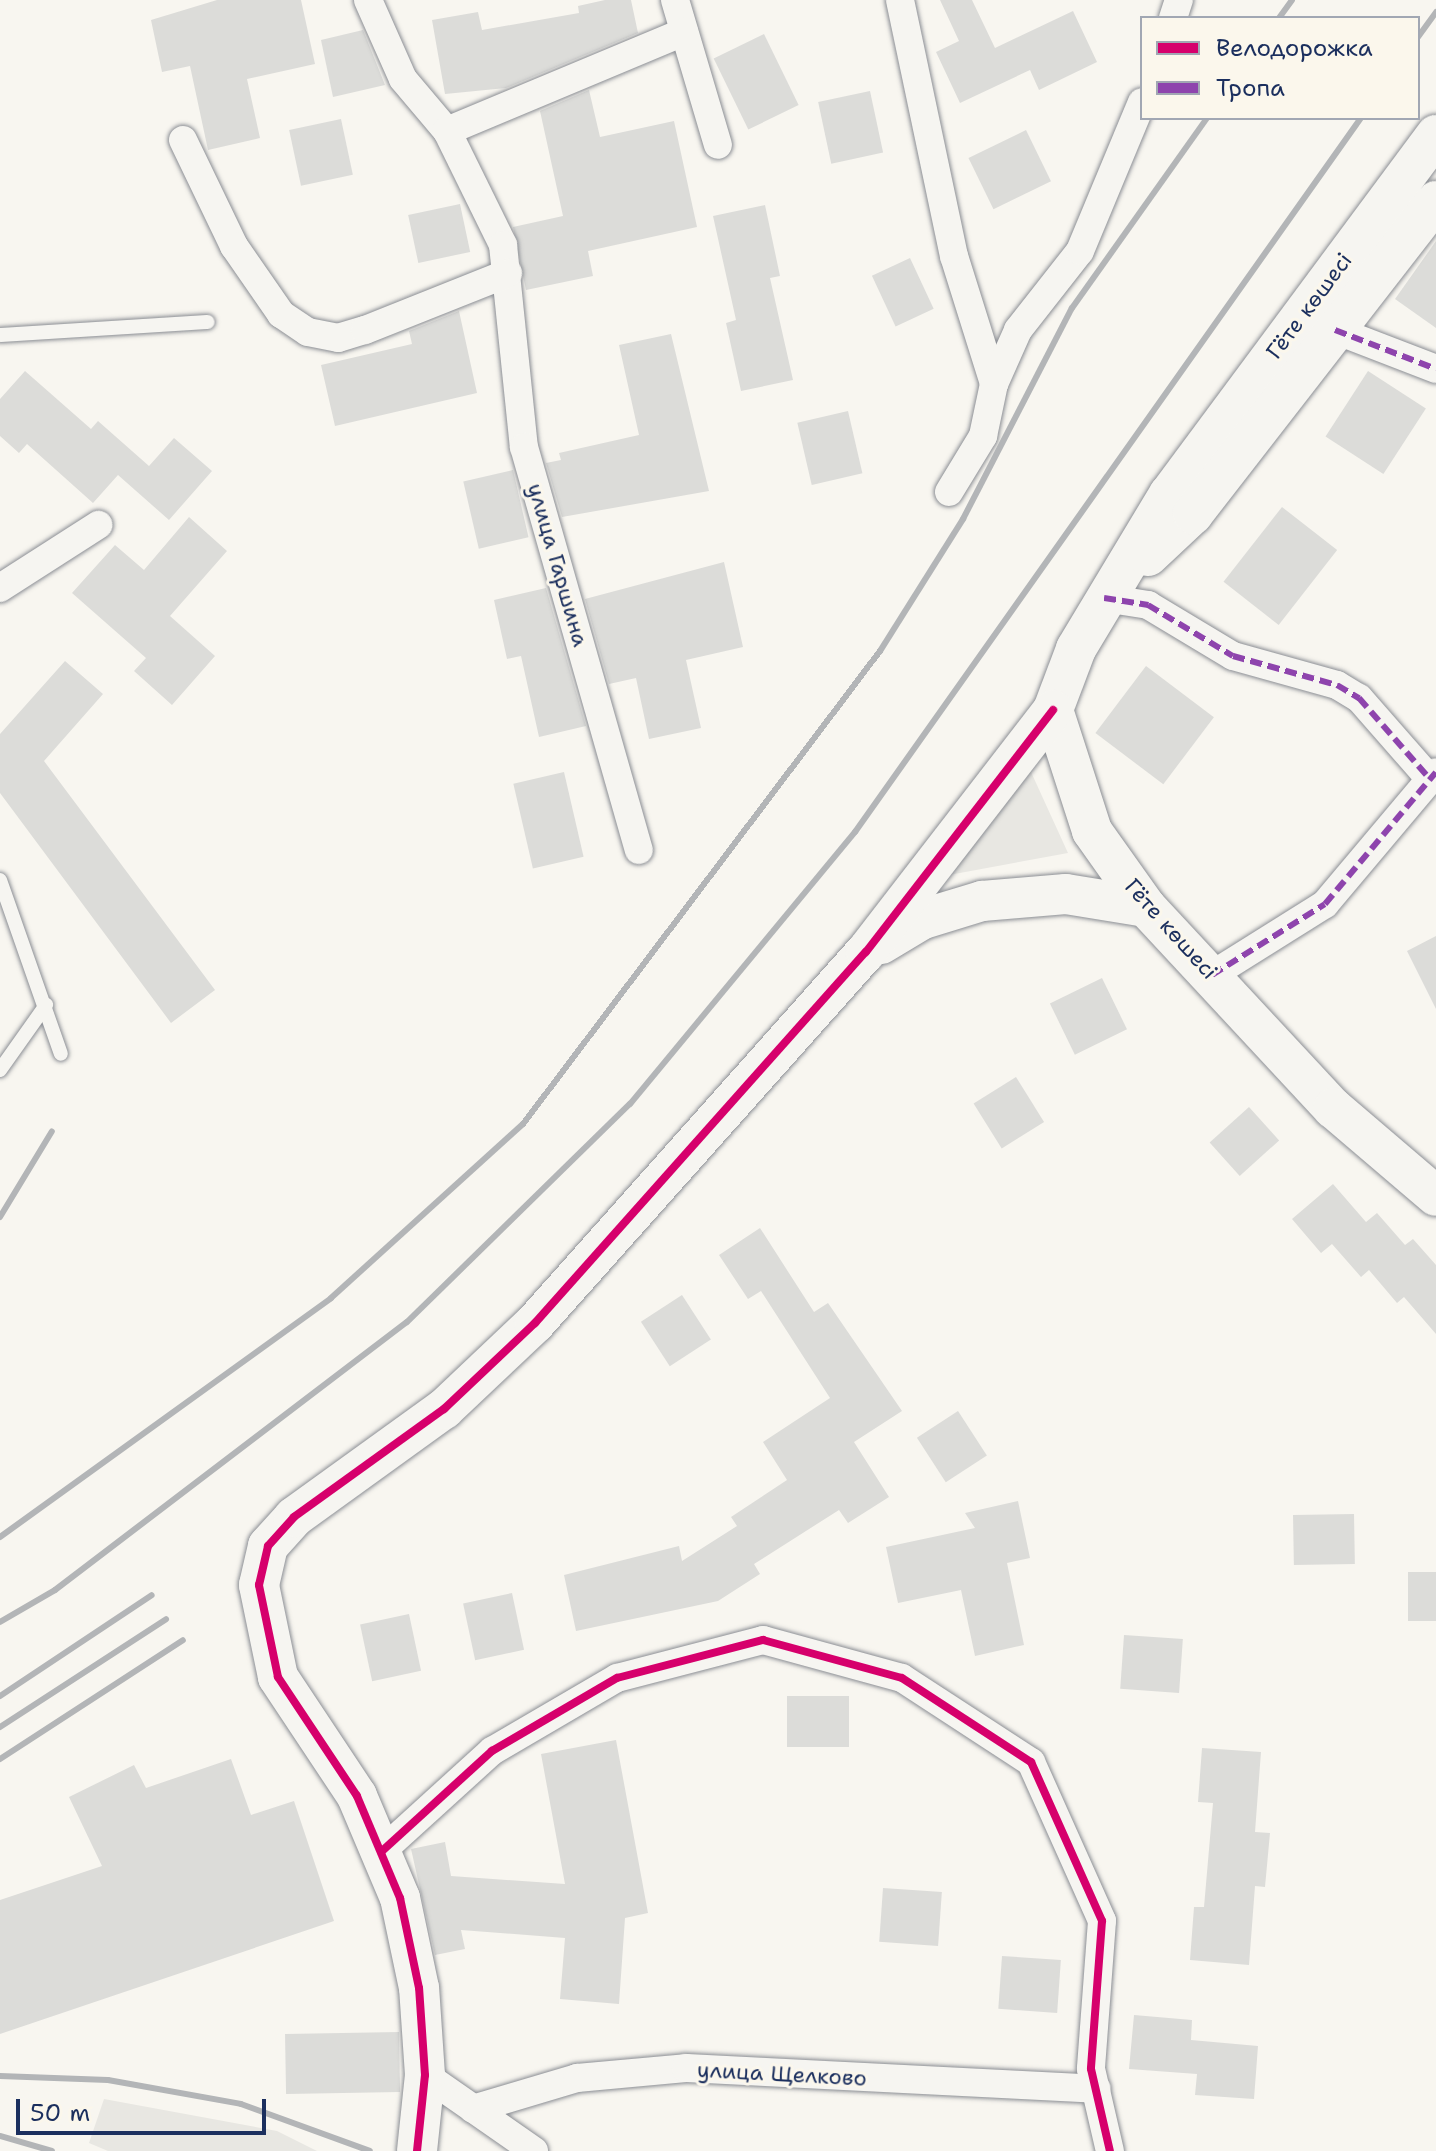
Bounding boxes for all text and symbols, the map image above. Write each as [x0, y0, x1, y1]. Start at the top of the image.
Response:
legend [1140, 16, 1420, 120]
text: Велодорожка [1216, 32, 1373, 64]
text: Тропа [1216, 72, 1285, 104]
street label: Гёте көшесі [1261, 248, 1357, 364]
street label: улица Гаршина [522, 480, 594, 650]
street label: Гёте көшесі [1119, 873, 1223, 985]
street label: улица Щелково [696, 2056, 868, 2092]
scale bar [20, 2083, 270, 2133]
text: 50 m [30, 2097, 90, 2129]

